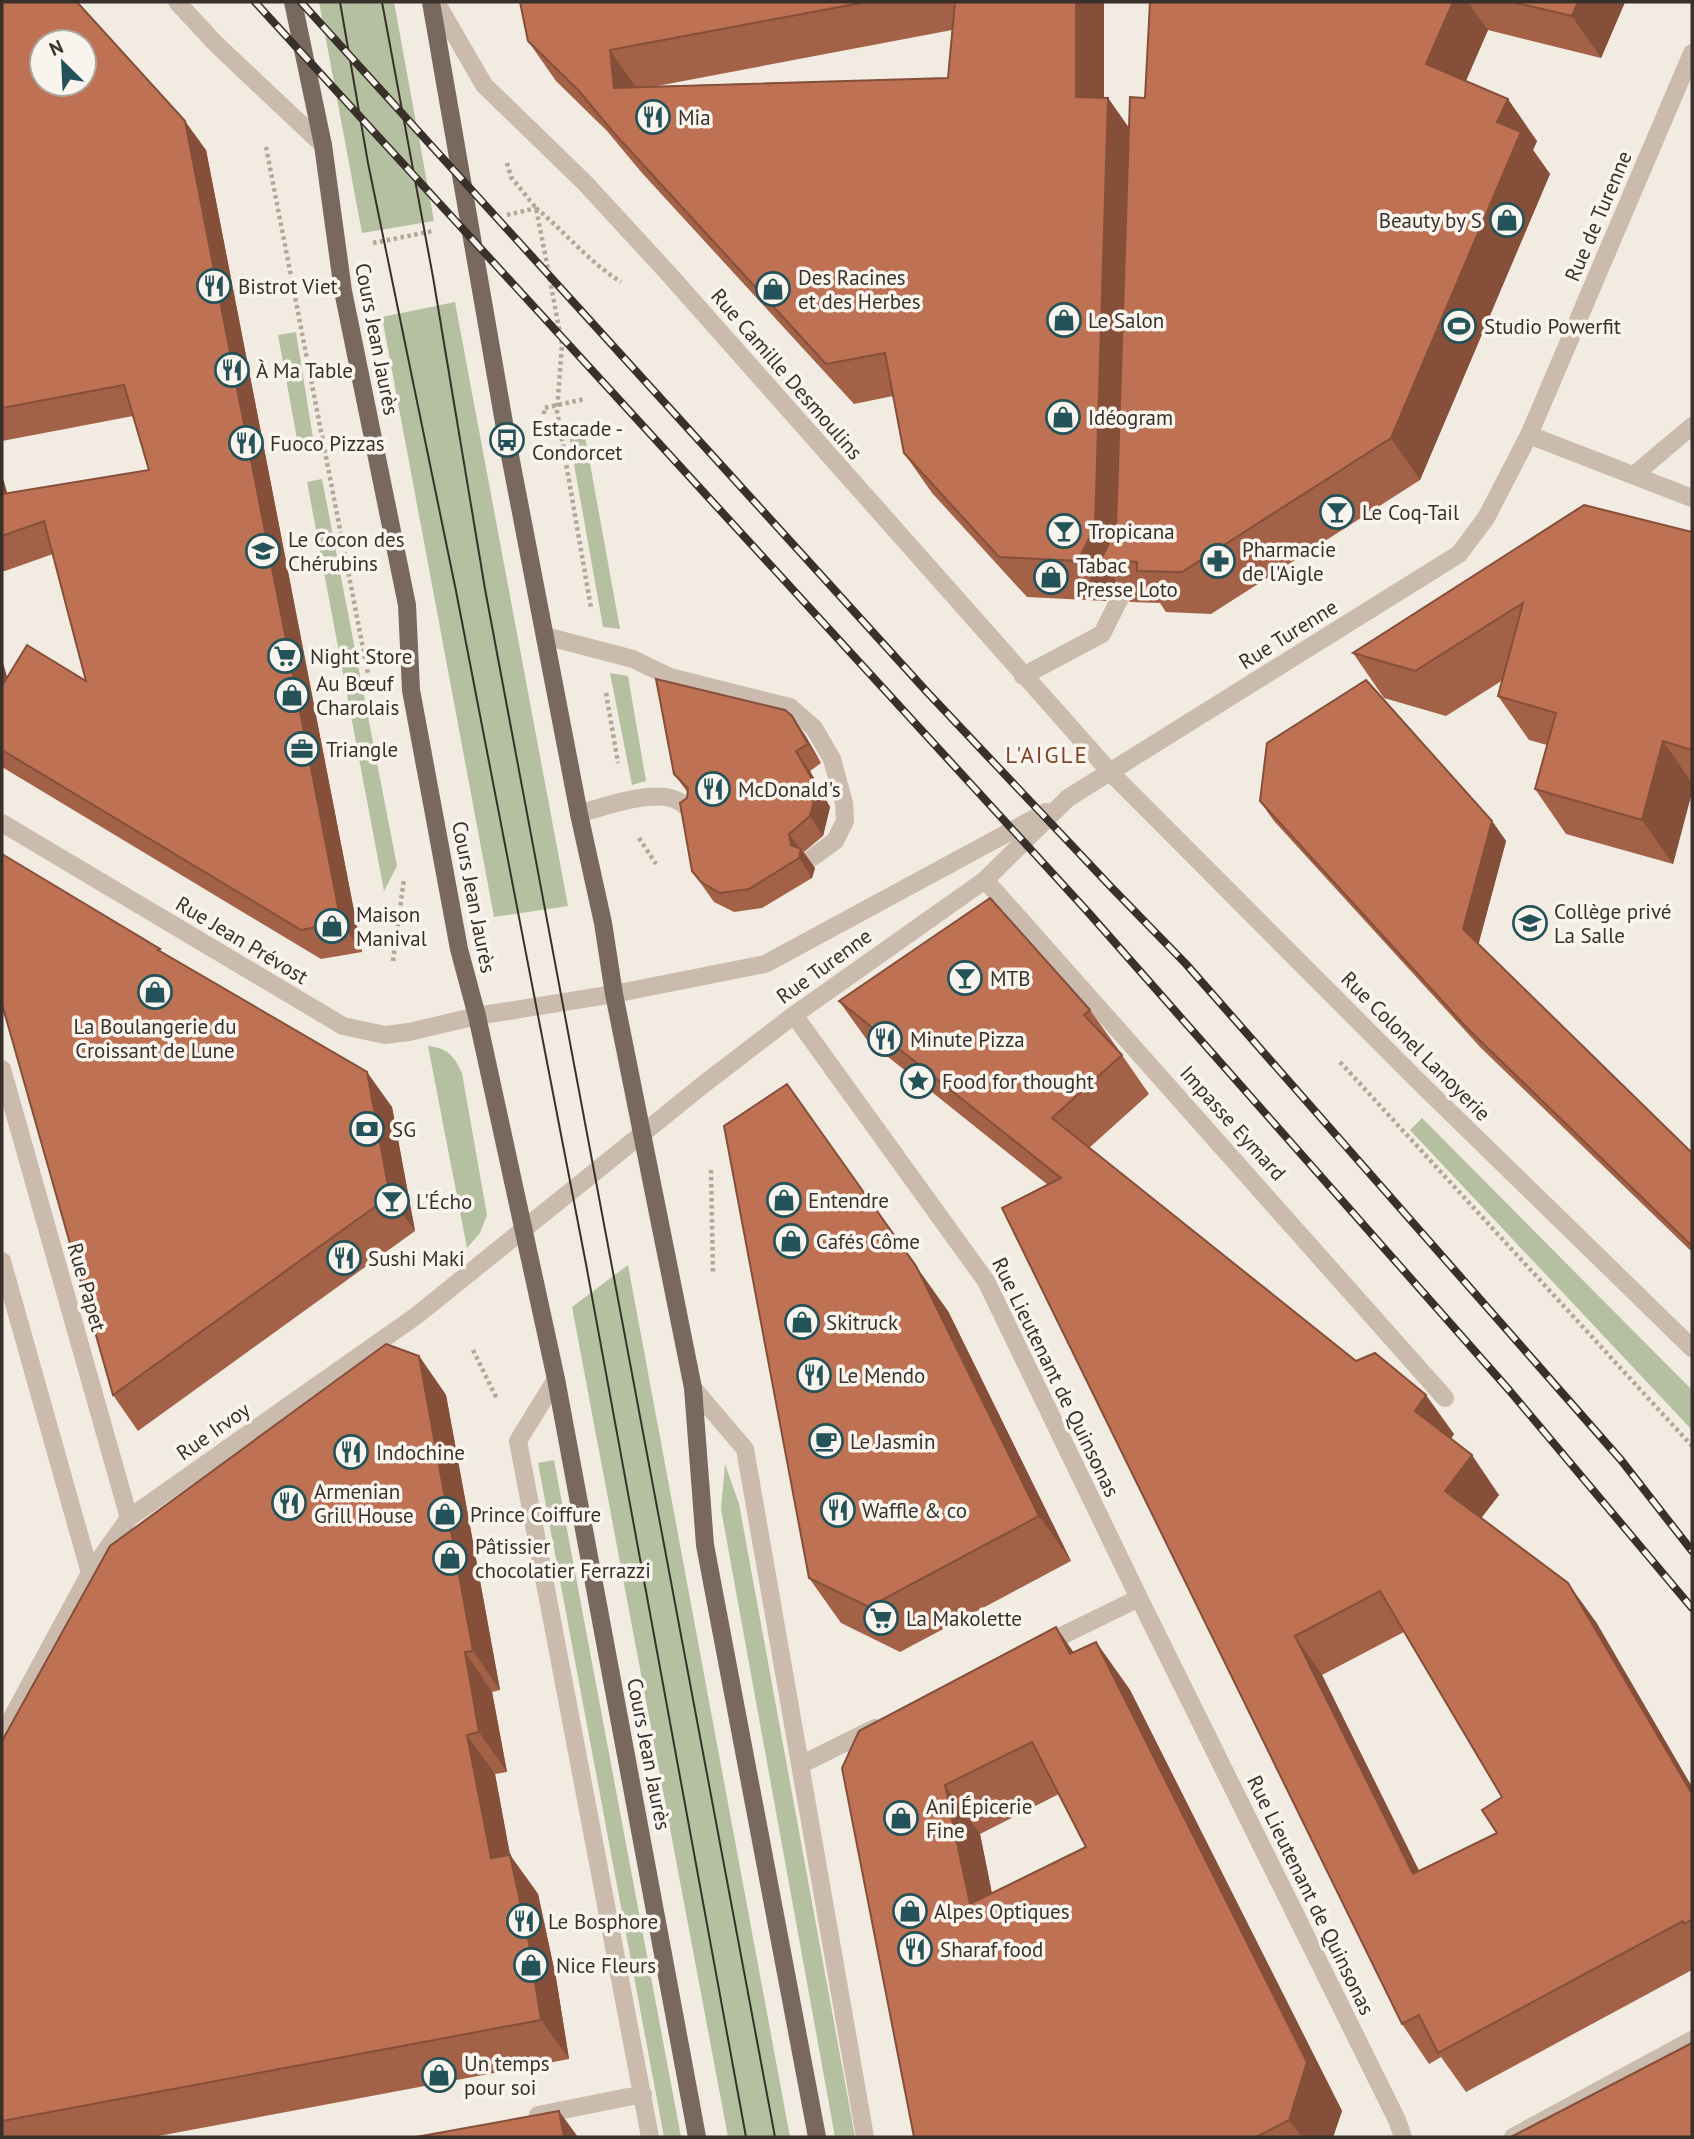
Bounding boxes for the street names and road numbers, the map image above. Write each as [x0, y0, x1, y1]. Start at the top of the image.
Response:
street label: Rue de Turenne [1558, 147, 1638, 285]
street label: Cours Jean Jaurès [349, 261, 405, 417]
street label: Rue Camille Desmoulins [705, 283, 869, 465]
street label: Rue Turenne [1234, 593, 1342, 675]
street label: Cours Jean Jaurès [446, 819, 502, 975]
street label: Rue Jean Prévost [171, 890, 313, 990]
street label: Rue Turenne [771, 922, 877, 1010]
street label: Rue Colonel Lanoyerie [1336, 966, 1496, 1126]
street label: Impasse Eymard [1174, 1060, 1292, 1186]
street label: Rue Papet [62, 1240, 112, 1334]
street label: Rue Lieutenant de Quinsonas [986, 1253, 1126, 1501]
street label: Rue Irvoy [171, 1396, 255, 1466]
street label: Cours Jean Jaurès [621, 1676, 677, 1832]
street label: Rue Lieutenant de Quinsonas [1241, 1771, 1381, 2019]

